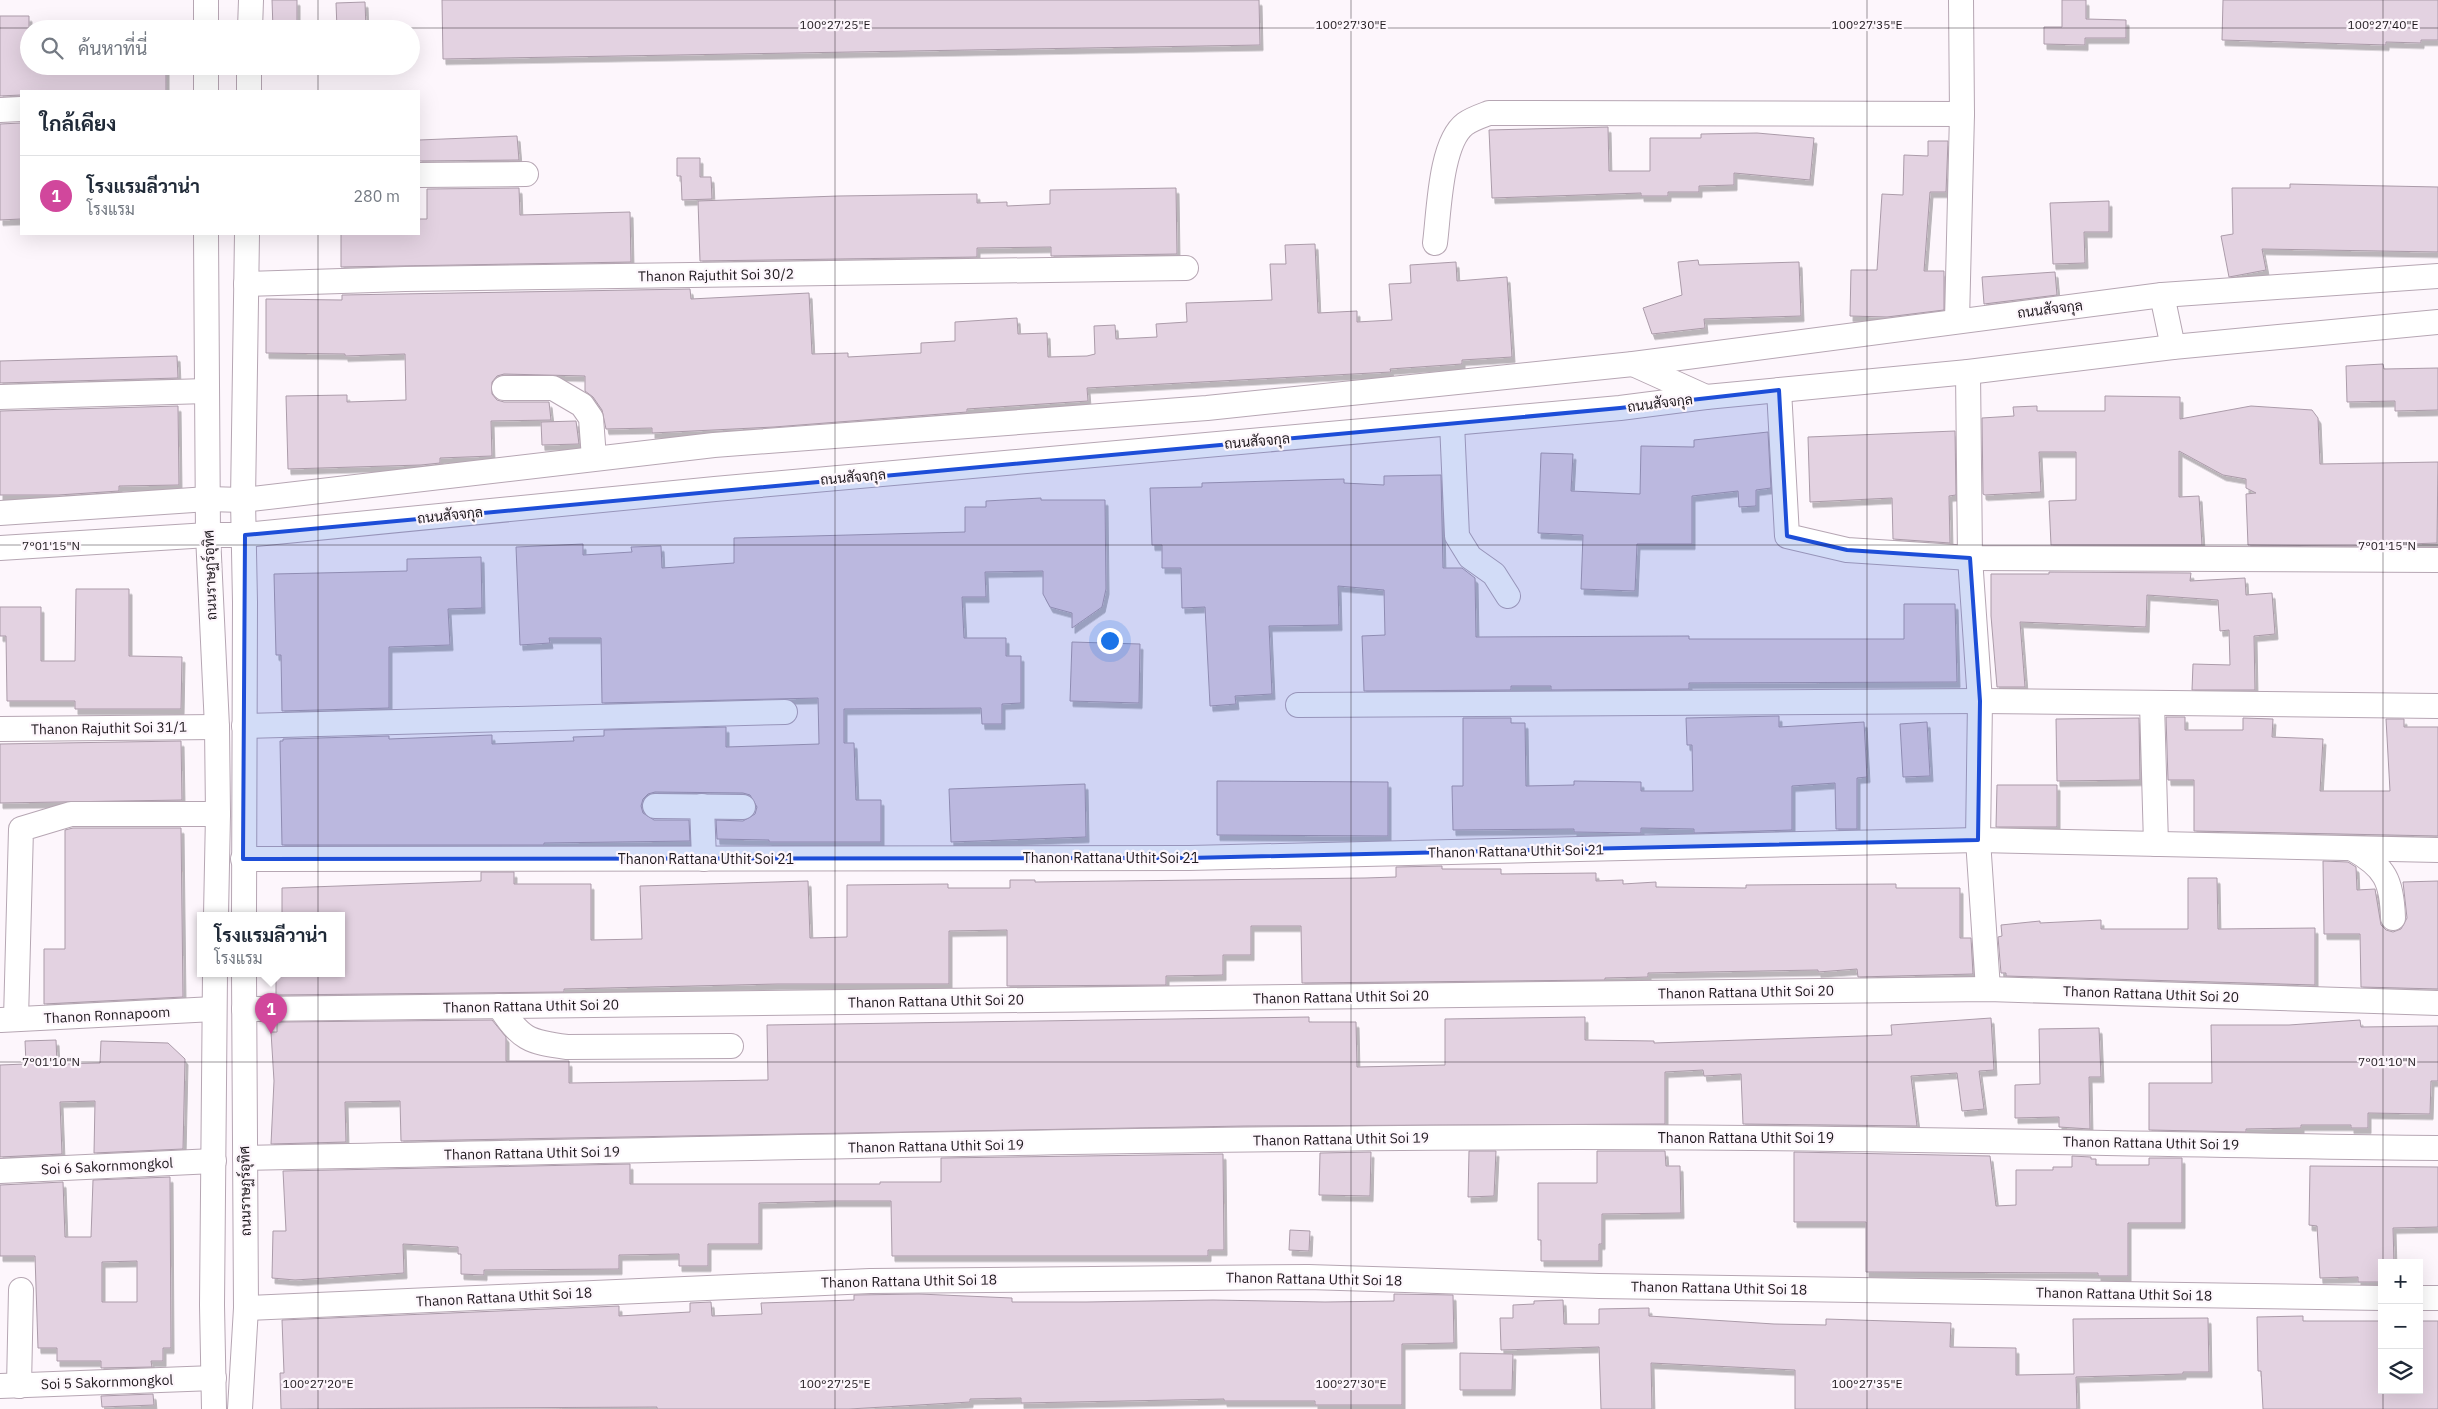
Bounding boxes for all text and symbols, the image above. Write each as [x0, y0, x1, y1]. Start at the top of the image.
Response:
text: 100°27'25"E [800, 17, 870, 32]
text: 100°27'30"E [1316, 17, 1386, 32]
text: 100°27'35"E [1832, 17, 1902, 32]
text: 100°27'40"E [2348, 17, 2418, 32]
search box [20, 20, 420, 75]
icon: search [38, 34, 66, 62]
text: ค้นหาที่นี่ [78, 36, 147, 60]
text: ใกล้เคียง [40, 109, 116, 137]
text: โรงแรมลีวาน่า [87, 174, 200, 198]
text: 1 [51, 186, 61, 206]
text: 280 m [353, 186, 400, 206]
text: โรงแรม [87, 199, 135, 219]
street label: Thanon Rajuthit Soi 30/2 [638, 265, 794, 285]
street label: ถนนสัจจกุล [2016, 296, 2084, 323]
street label: ถนนสัจจกุล [1626, 390, 1694, 417]
street label: ถนนสัจจกุล [1223, 429, 1291, 454]
street label: ถนนสัจจกุล [819, 465, 887, 490]
street label: ถนนสัจจกุล [416, 503, 484, 528]
street label: ถนนราษฏร์อุทิศ [199, 530, 222, 620]
text: 7°01'15"N [22, 538, 80, 553]
text: 7°01'15"N [2358, 538, 2416, 553]
your location [1097, 628, 1123, 654]
street label: Thanon Rajuthit Soi 31/1 [31, 718, 187, 738]
street label: Thanon Rattana Uthit Soi 21 [1428, 840, 1604, 862]
street label: Thanon Rattana Uthit Soi 21 [1023, 849, 1199, 867]
street label: Thanon Rattana Uthit Soi 21 [618, 850, 794, 868]
popup [197, 912, 345, 977]
text: โรงแรมลีวาน่า [215, 923, 327, 947]
text: โรงแรม [215, 948, 262, 968]
street label: Thanon Rattana Uthit Soi 20 [1658, 981, 1834, 1003]
street label: Thanon Rattana Uthit Soi 20 [2063, 982, 2239, 1006]
street label: Thanon Rattana Uthit Soi 20 [1253, 986, 1429, 1008]
street label: Thanon Rattana Uthit Soi 20 [848, 990, 1024, 1012]
pin: 1 [255, 993, 287, 1034]
street label: Thanon Rattana Uthit Soi 20 [443, 995, 619, 1017]
street label: Thanon Ronnapoom [43, 1003, 171, 1027]
text: 7°01'10"N [22, 1054, 80, 1069]
text: 7°01'10"N [2358, 1054, 2416, 1069]
street label: Thanon Rattana Uthit Soi 19 [1253, 1128, 1429, 1150]
street label: Thanon Rattana Uthit Soi 19 [1658, 1129, 1834, 1147]
street label: Thanon Rattana Uthit Soi 19 [2063, 1132, 2239, 1154]
street label: Thanon Rattana Uthit Soi 19 [848, 1135, 1024, 1157]
street label: Thanon Rattana Uthit Soi 19 [444, 1142, 620, 1164]
street label: ถนนราษฏร์อุทิศ [235, 1146, 256, 1236]
street label: Soi 6 Sakornmongkol [40, 1154, 174, 1178]
map controls [2378, 1259, 2423, 1394]
button: + [2378, 1259, 2423, 1304]
street label: Thanon Rattana Uthit Soi 18 [1226, 1268, 1402, 1290]
street label: Thanon Rattana Uthit Soi 18 [821, 1270, 997, 1292]
street label: Thanon Rattana Uthit Soi 18 [1631, 1277, 1807, 1299]
street label: Thanon Rattana Uthit Soi 18 [415, 1283, 593, 1311]
street label: Thanon Rattana Uthit Soi 18 [2036, 1283, 2212, 1305]
button: − [2378, 1304, 2423, 1349]
button: layers [2378, 1349, 2423, 1394]
street label: Soi 5 Sakornmongkol [41, 1371, 174, 1393]
text: 100°27'20"E [283, 1376, 353, 1391]
text: 100°27'25"E [800, 1376, 870, 1391]
text: 100°27'30"E [1316, 1376, 1386, 1391]
text: 100°27'35"E [1832, 1376, 1902, 1391]

